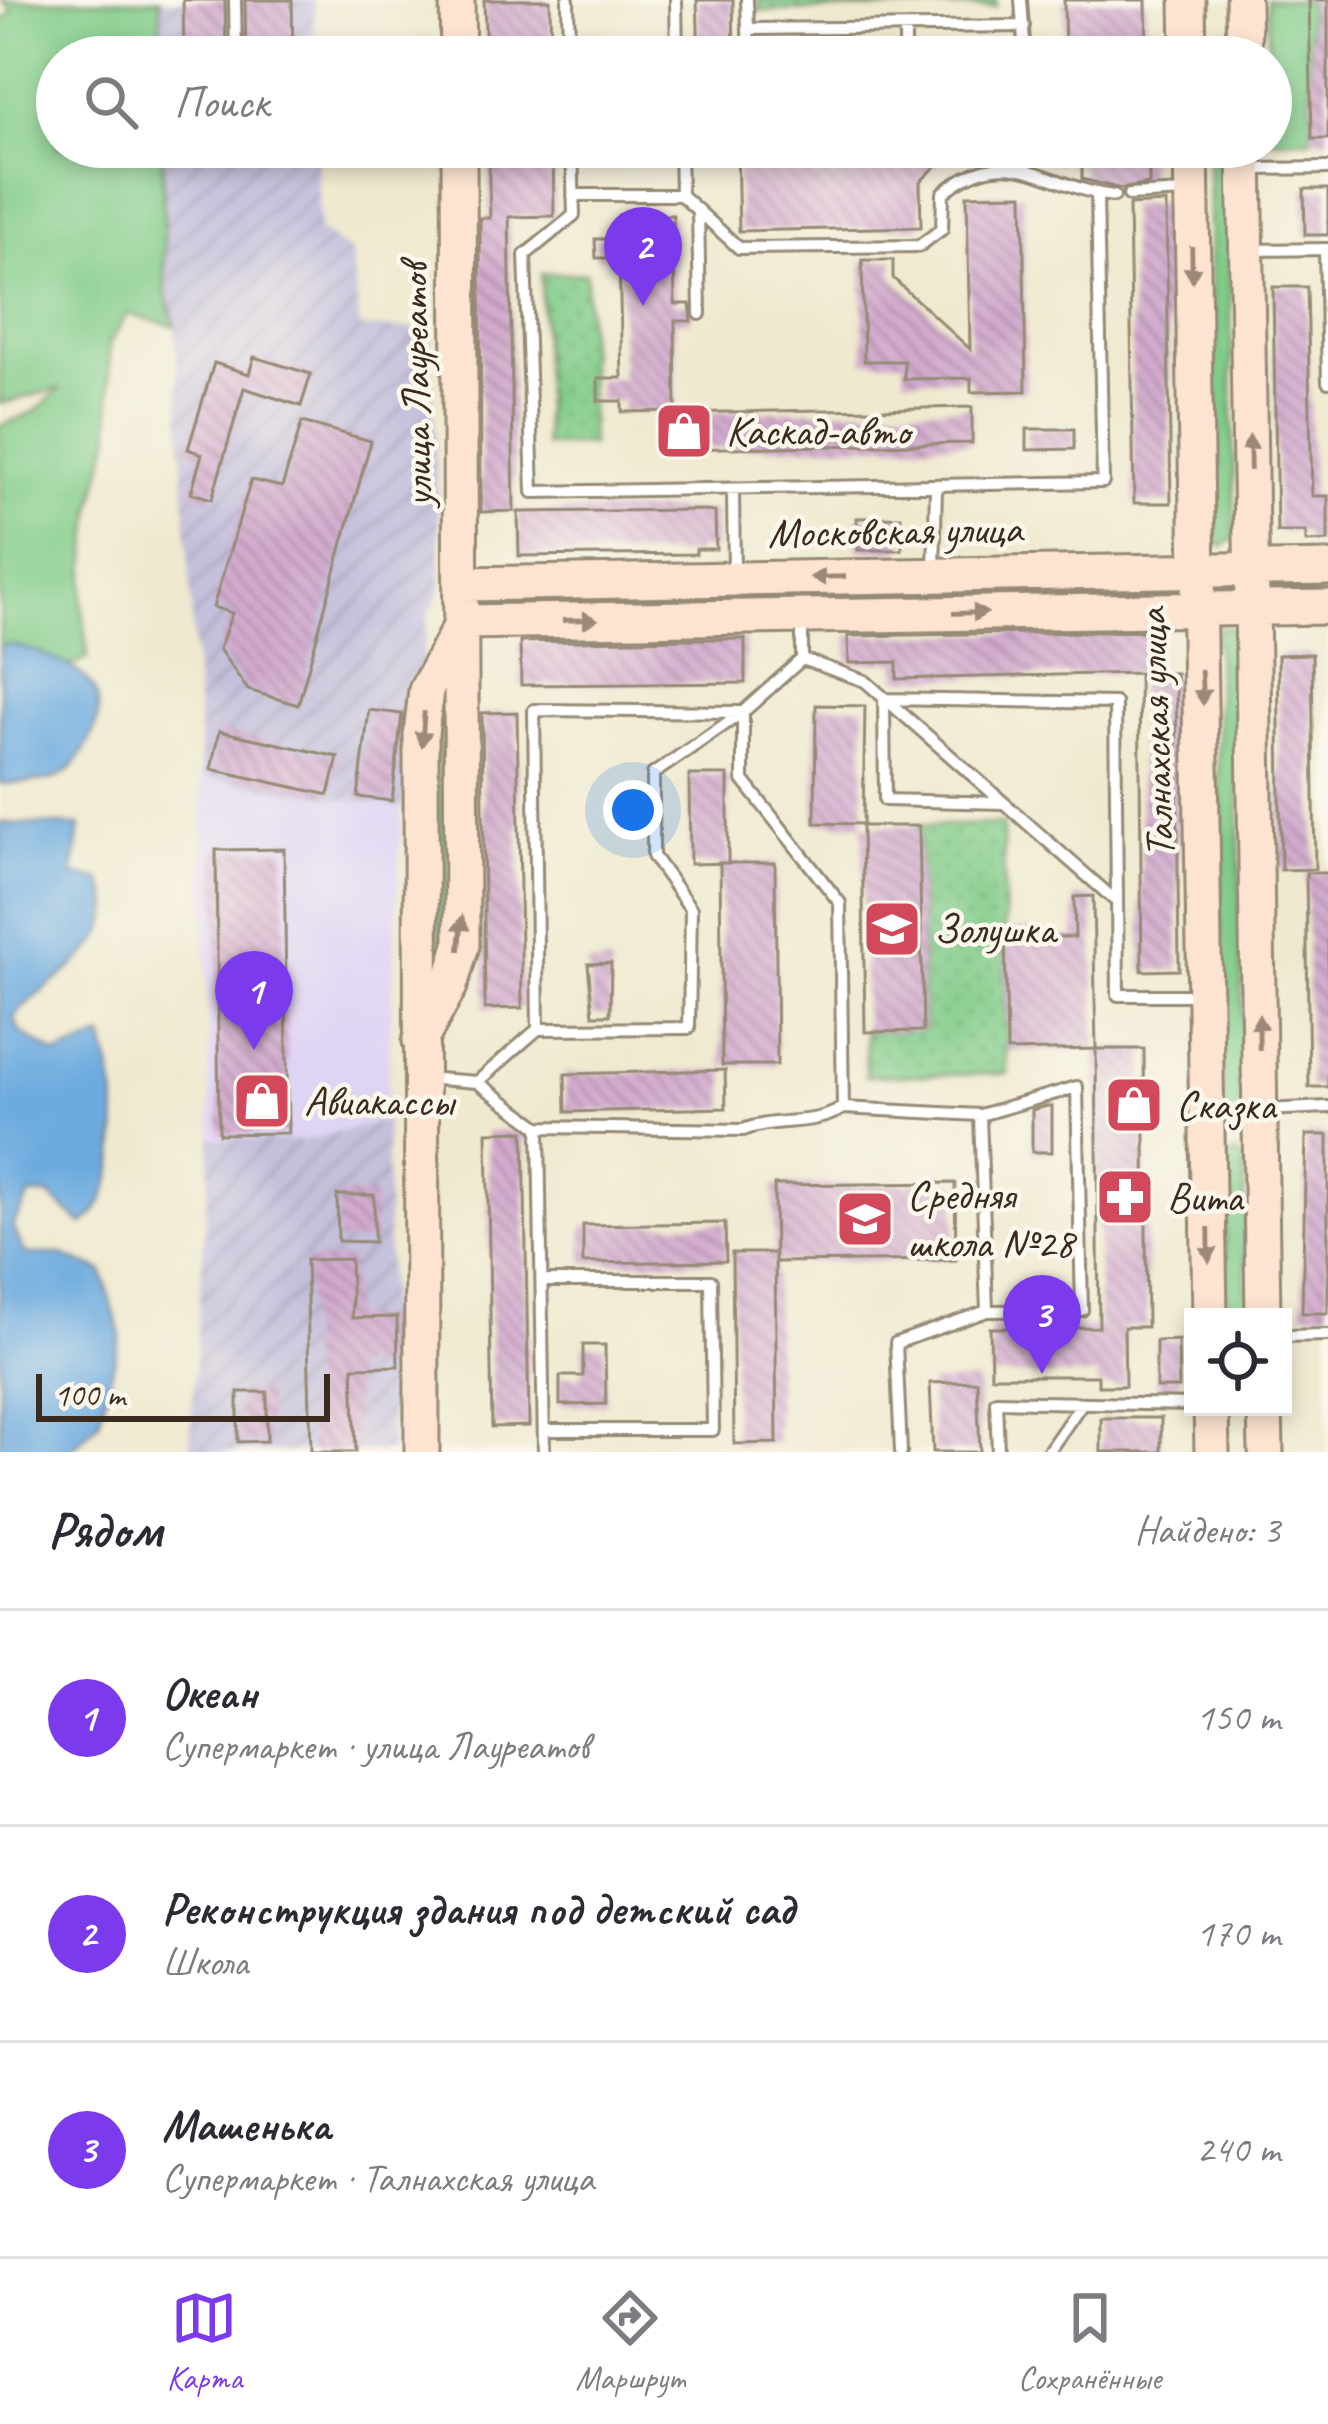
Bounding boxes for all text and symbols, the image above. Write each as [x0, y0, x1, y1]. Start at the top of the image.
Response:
search box [36, 36, 1292, 168]
icon: search [78, 69, 144, 135]
text: Поиск [174, 74, 269, 131]
pin: 2 [604, 207, 682, 306]
one-way arrow [1182, 246, 1202, 284]
street label: улица Лауреатов [387, 256, 445, 510]
shop icon: Каскад-авто [653, 400, 715, 462]
place label: Каскад-авто [726, 405, 914, 458]
one-way arrow [1240, 433, 1260, 471]
street label: Московская улица [767, 502, 1025, 560]
one-way arrow [808, 568, 846, 587]
one-way arrow [952, 603, 990, 622]
street label: Талнахская улица [1125, 605, 1187, 859]
one-way arrow [562, 610, 600, 629]
one-way arrow [1193, 669, 1212, 707]
one-way arrow [413, 710, 432, 748]
your location [603, 780, 663, 840]
school or university icon: Золушка [861, 898, 923, 960]
place label: Золушка [934, 903, 1059, 956]
one-way arrow [452, 914, 471, 951]
pin: 1 [215, 951, 293, 1050]
one-way arrow [1249, 1012, 1269, 1050]
shop icon: Авиакассы [231, 1070, 293, 1132]
shop icon: Сказка [1103, 1074, 1165, 1136]
place label: Авиакассы [304, 1075, 457, 1128]
place label: Сказка [1176, 1079, 1278, 1132]
pharmacy icon: Вита [1094, 1166, 1156, 1228]
place label: Средняя школа №28 [907, 1169, 1078, 1270]
place label: Вита [1167, 1171, 1245, 1224]
school or university icon: Средняя школа №28 [834, 1188, 896, 1250]
one-way arrow [1199, 1227, 1219, 1265]
pin: 3 [1003, 1275, 1081, 1374]
map controls [1184, 1308, 1292, 1416]
button: locate [1184, 1308, 1292, 1416]
scale bar [36, 1368, 330, 1421]
text: 100 m [54, 1374, 125, 1416]
text: Рядом [48, 1498, 162, 1562]
text: Найдено: 3 [1135, 1506, 1280, 1555]
text: Океан [162, 1665, 257, 1722]
text: 1 [78, 1693, 96, 1742]
text: 150 m [1196, 1693, 1280, 1742]
text: Супермаркет · улица Лауреатов [162, 1722, 589, 1771]
text: Реконструкция здания под детский сад [162, 1881, 794, 1938]
text: 2 [78, 1909, 96, 1958]
text: 170 m [1196, 1909, 1280, 1958]
text: Школа [162, 1938, 248, 1987]
text: Машенька [162, 2097, 330, 2154]
text: 3 [78, 2125, 96, 2174]
text: 240 m [1196, 2125, 1280, 2174]
text: Супермаркет · Талнахская улица [162, 2154, 594, 2203]
tab: Карта [167, 2285, 242, 2399]
tab: Маршрут [576, 2285, 685, 2399]
tab: Сохранённые [1018, 2285, 1161, 2399]

